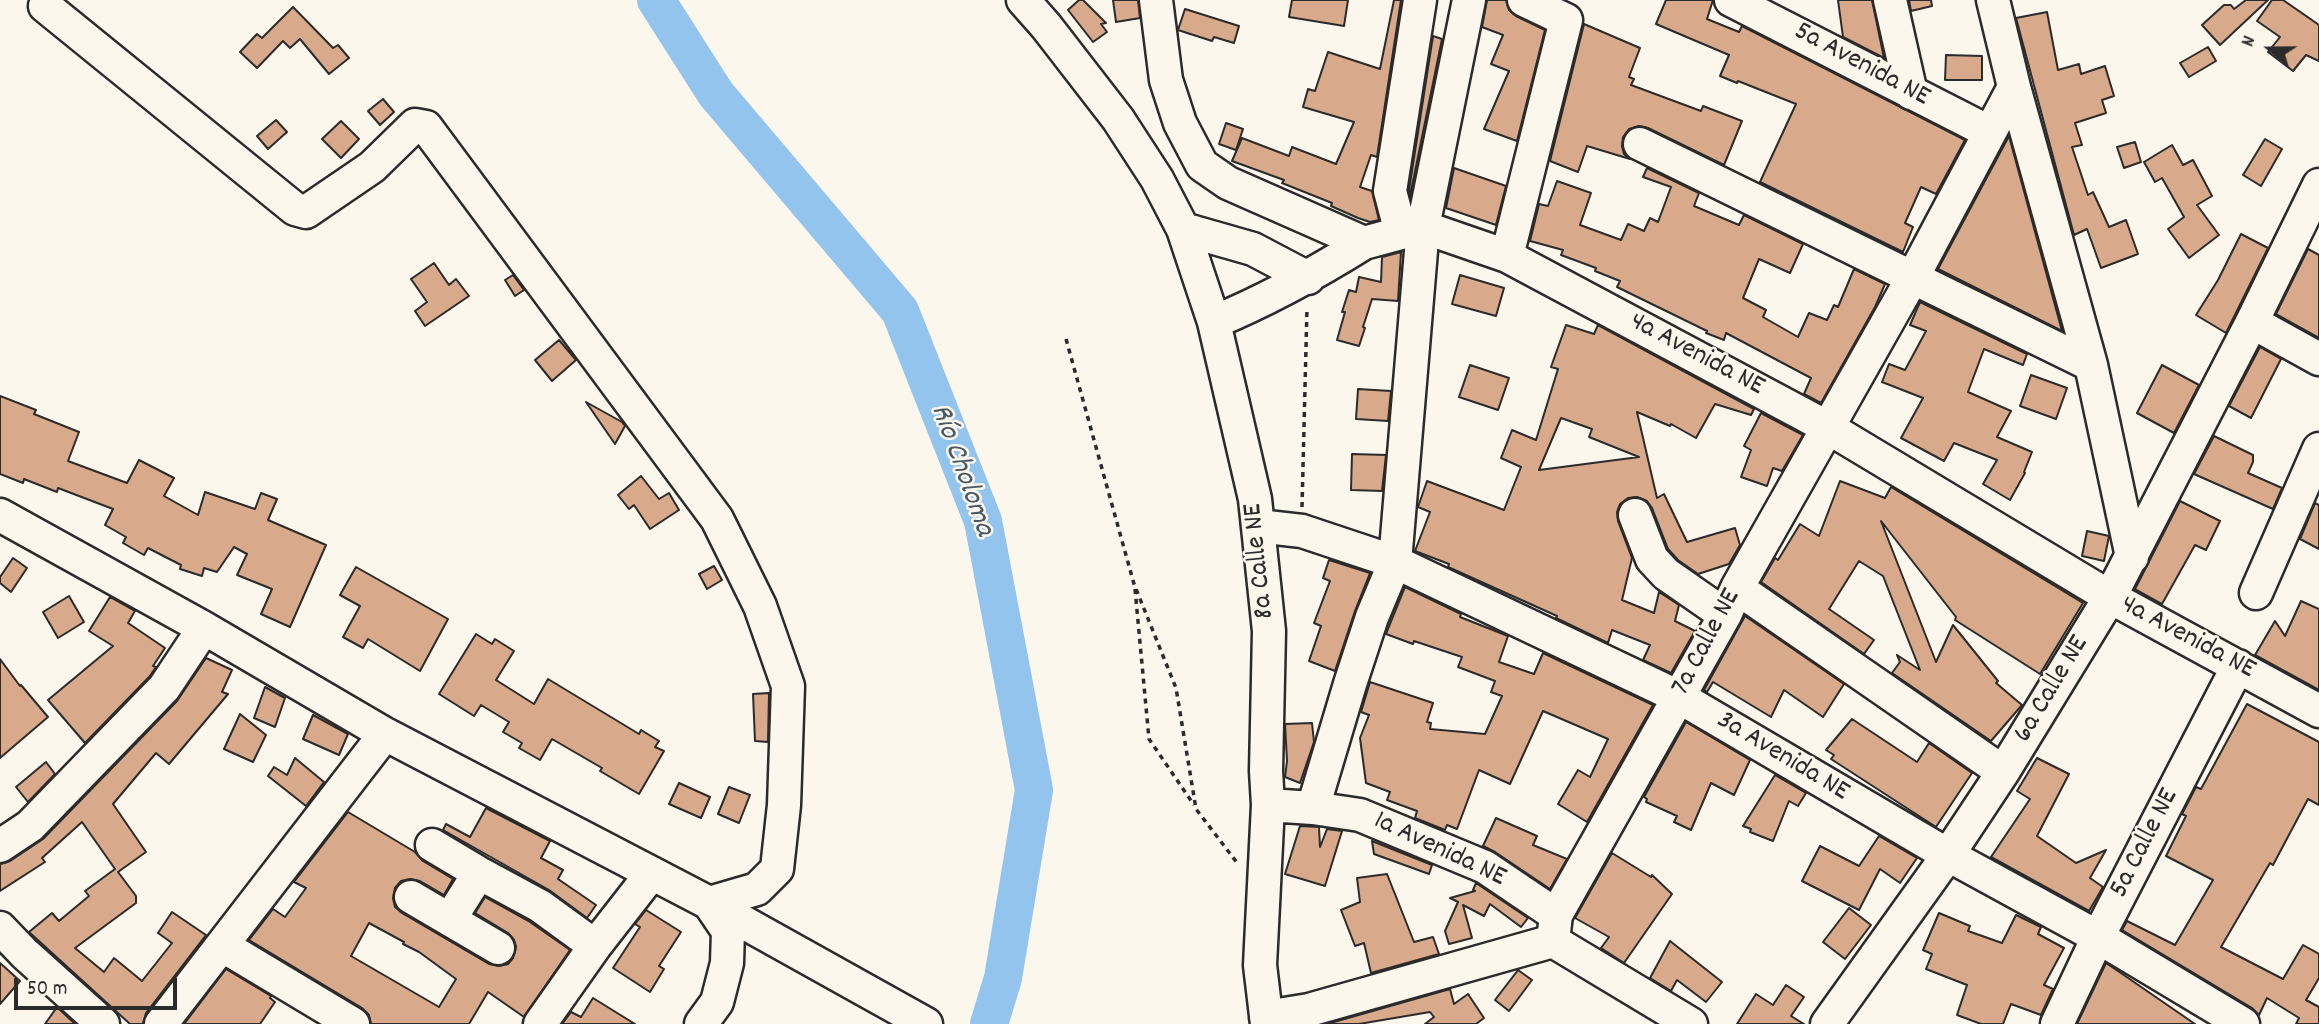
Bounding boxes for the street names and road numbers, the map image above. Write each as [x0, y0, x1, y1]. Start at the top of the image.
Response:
street label: 5a Avenida NE [1787, 16, 1935, 116]
street label: 4a Avenida NE [1623, 306, 1769, 406]
street label: 8a Calle NE [1238, 501, 1284, 621]
street label: 7a Calle NE [1666, 584, 1750, 702]
street label: 4a Avenida NE [2114, 589, 2260, 689]
street label: 6a Calle NE [2008, 630, 2098, 750]
street label: 3a Avenida NE [1710, 705, 1854, 811]
street label: 5a Calle NE [2104, 784, 2188, 904]
street label: 1a Avenida NE [1367, 806, 1511, 896]

